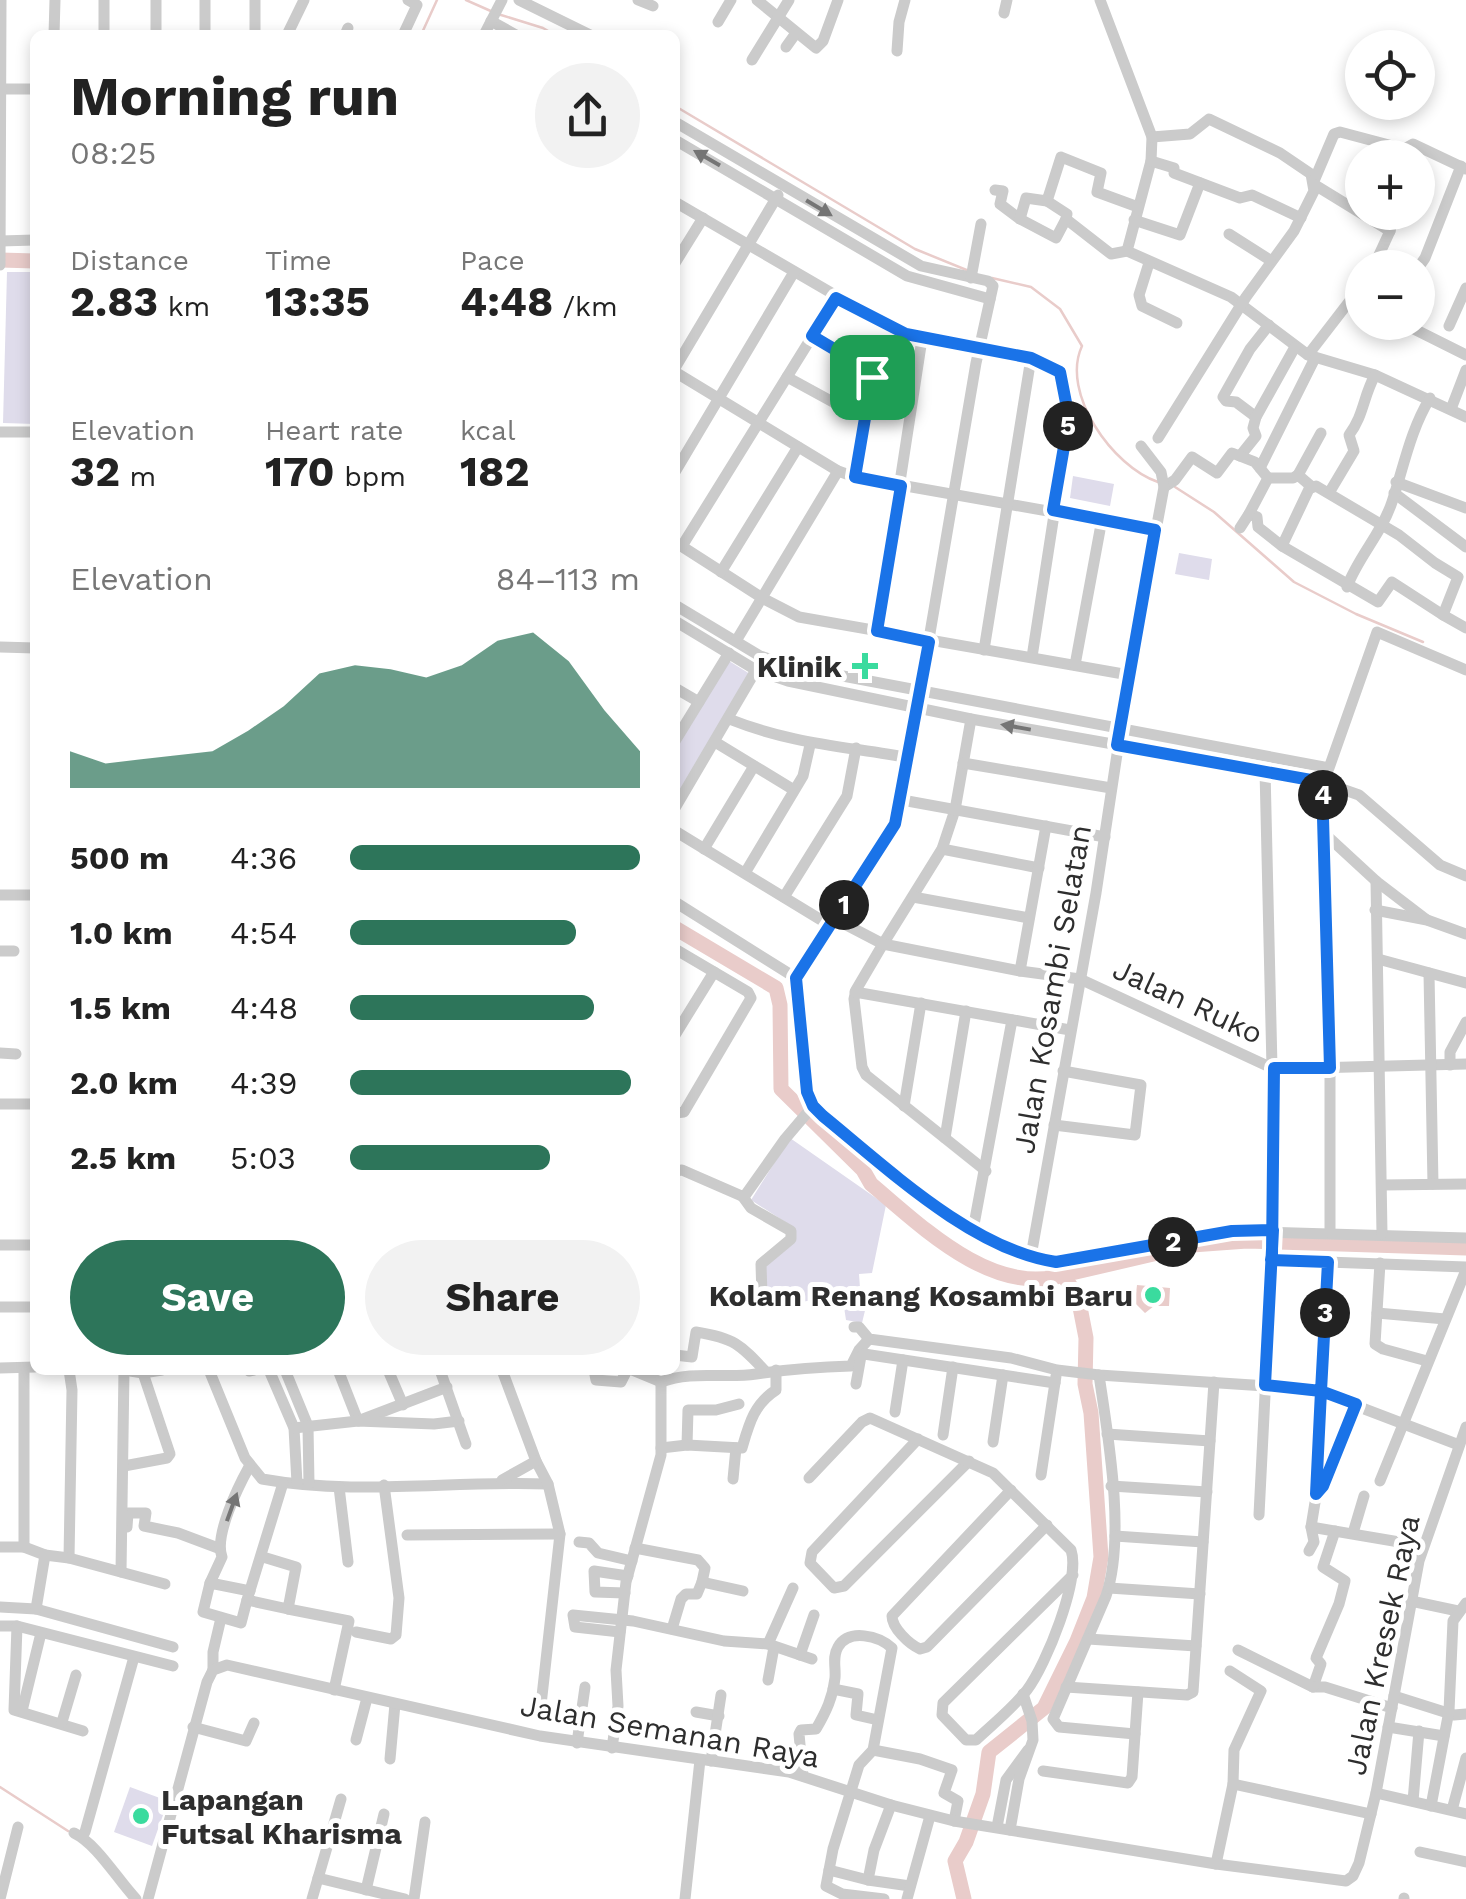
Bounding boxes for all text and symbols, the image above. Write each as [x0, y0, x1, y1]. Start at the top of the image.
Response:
map controls [1345, 30, 1435, 340]
button: locate [1345, 30, 1435, 120]
button: share [535, 63, 640, 168]
text: Morning run [70, 64, 399, 128]
text: 08:25 [70, 134, 156, 172]
button: + [1345, 140, 1435, 230]
one-way arrow [693, 150, 721, 168]
one-way arrow [805, 199, 833, 216]
text: Distance [70, 244, 189, 277]
text: Time [265, 244, 332, 277]
text: Pace [460, 244, 525, 277]
button: − [1345, 250, 1435, 340]
text: 2.83 [70, 277, 158, 326]
text: 13:35 [265, 277, 370, 326]
text: 4:48 [460, 277, 553, 326]
text: km [158, 290, 210, 323]
text: /km [553, 290, 618, 323]
pin [830, 335, 915, 420]
icon: arrive [845, 350, 900, 405]
pin: 5 [1043, 401, 1093, 451]
text: 5 [1060, 409, 1076, 442]
text: Elevation [70, 414, 195, 447]
text: Heart rate [265, 414, 403, 447]
text: kcal [460, 414, 515, 447]
text: 32 [70, 447, 120, 496]
text: 170 [265, 447, 335, 496]
text: 182 [460, 447, 529, 496]
text: m [120, 460, 156, 493]
text: bpm [335, 460, 406, 493]
text: Elevation [70, 560, 213, 598]
text: 84–113 m [496, 560, 640, 598]
place label: Klinik [757, 649, 842, 684]
marker: Klinik [852, 653, 878, 679]
one-way arrow [1000, 719, 1032, 734]
pin: 4 [1298, 770, 1348, 820]
text: 4 [1314, 778, 1332, 811]
street label: Jalan Kosambi Selatan [1006, 822, 1098, 1156]
text: 500 m [70, 839, 169, 877]
text: 4:36 [230, 839, 297, 877]
pin: 1 [819, 880, 869, 930]
text: 1 [838, 888, 850, 921]
text: 1.0 km [70, 914, 173, 952]
text: 4:54 [230, 914, 297, 952]
street label: Jalan Ruko [1108, 951, 1268, 1051]
text: 1.5 km [70, 989, 171, 1027]
text: 4:48 [230, 989, 298, 1027]
text: 2.0 km [70, 1064, 178, 1102]
text: 4:39 [230, 1064, 297, 1102]
text: 2.5 km [70, 1139, 176, 1177]
text: 5:03 [230, 1139, 296, 1177]
pin: 2 [1148, 1217, 1198, 1267]
text: 2 [1165, 1225, 1181, 1258]
button: Save [70, 1240, 345, 1355]
button: Share [365, 1240, 640, 1355]
place label: Kolam Renang Kosambi Baru [709, 1278, 1133, 1313]
marker: Kolam Renang Kosambi Baru [1142, 1284, 1164, 1306]
pin: 3 [1300, 1288, 1350, 1338]
text: 3 [1317, 1296, 1333, 1329]
one-way arrow [225, 1491, 240, 1521]
street label: Jalan Kresek Raya [1337, 1512, 1427, 1778]
street label: Jalan Semanan Raya [518, 1687, 822, 1775]
place label: Lapangan Futsal Kharisma [161, 1782, 402, 1851]
marker: Lapangan Futsal Kharisma [130, 1805, 152, 1827]

